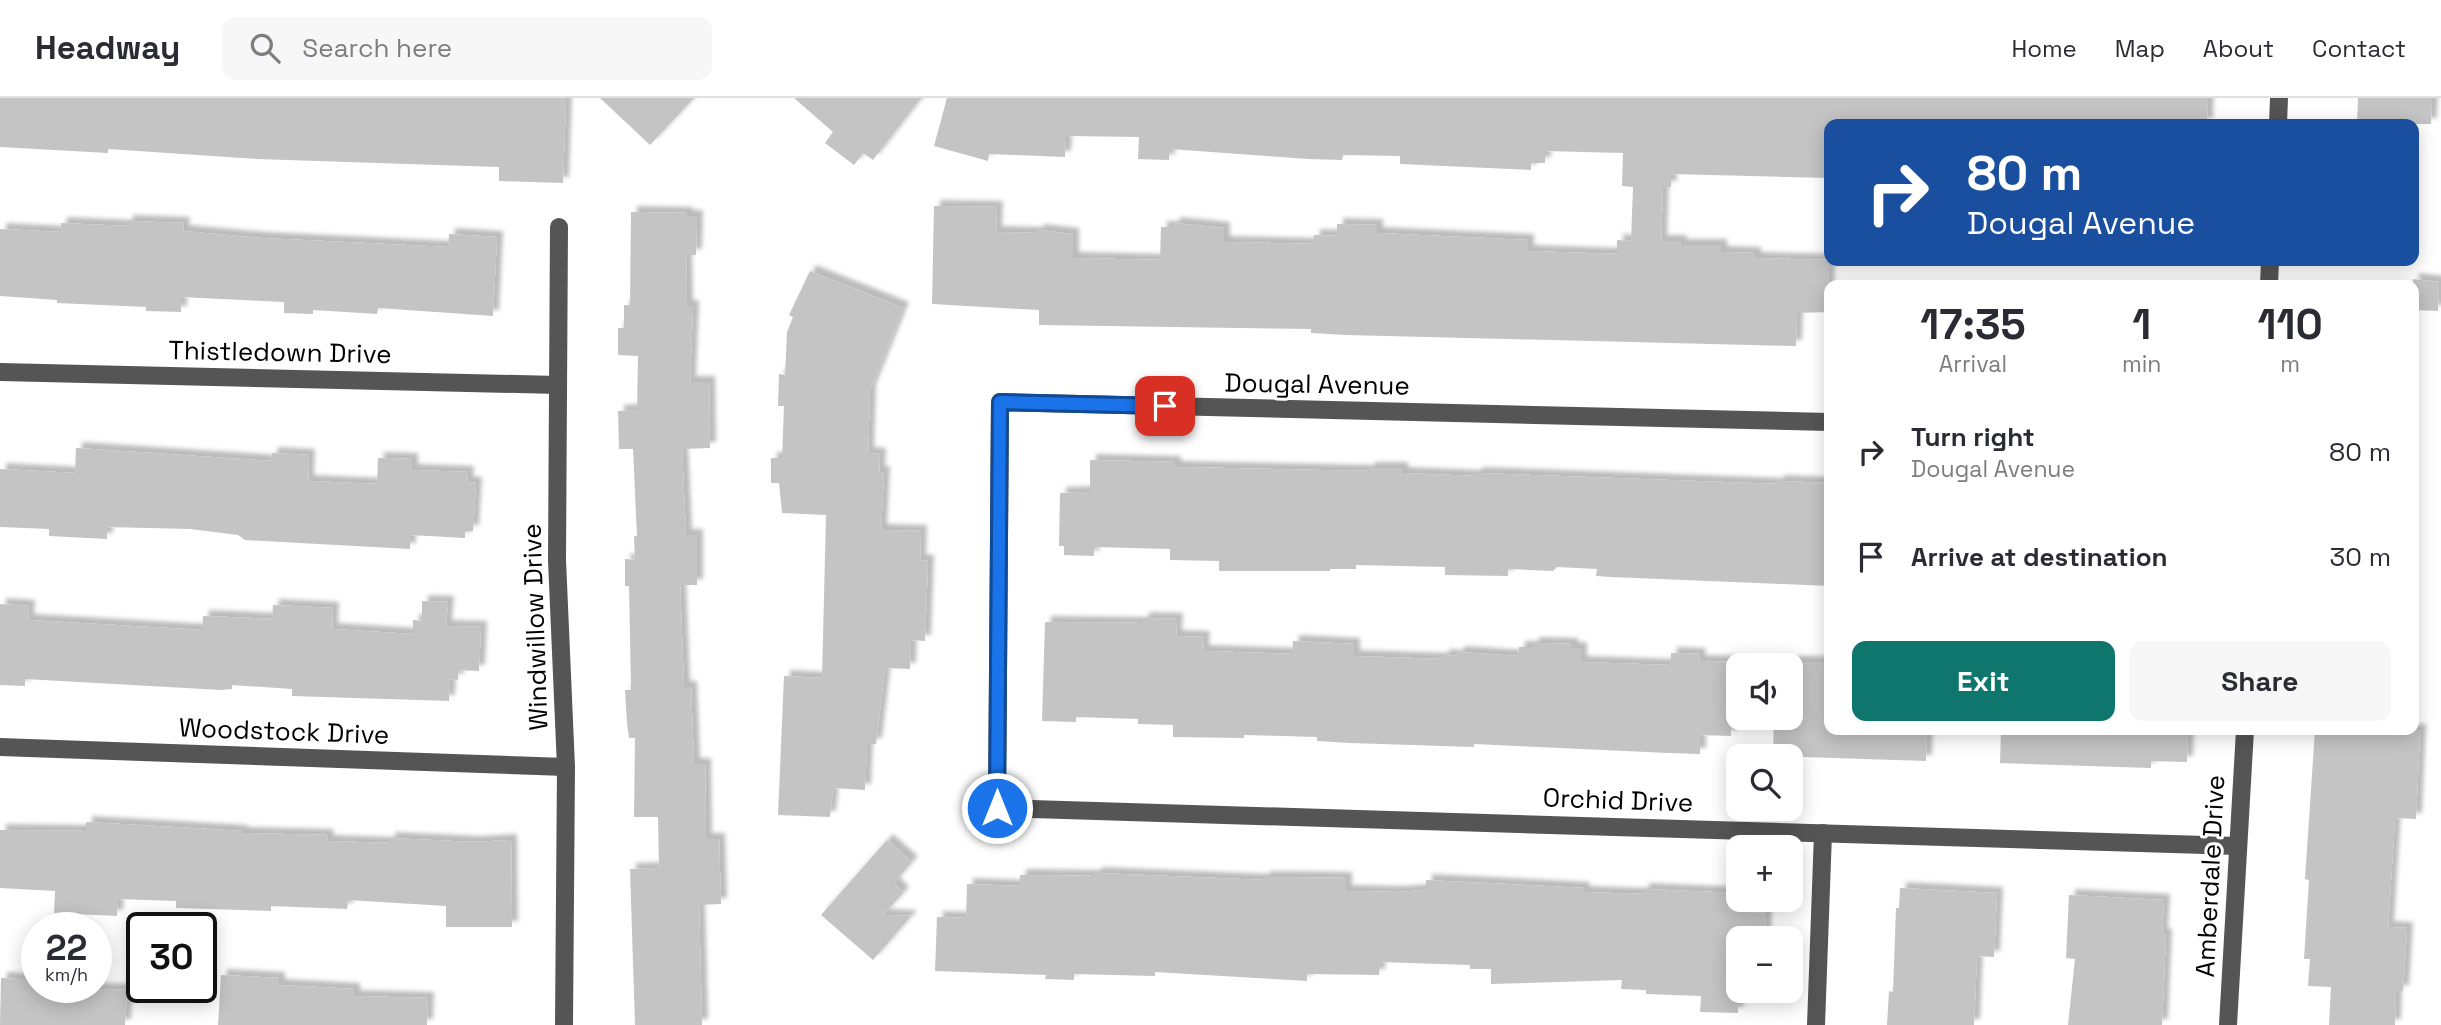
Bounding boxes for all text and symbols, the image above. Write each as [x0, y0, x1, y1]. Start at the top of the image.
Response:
search box [222, 17, 712, 80]
text: Headway [35, 27, 180, 69]
icon: search [246, 29, 284, 67]
text: Search here [302, 31, 452, 65]
text: Home [2011, 33, 2077, 64]
text: Map [2115, 33, 2165, 64]
text: About [2203, 33, 2274, 64]
text: Contact [2312, 33, 2406, 64]
text: 80 m [1967, 142, 2082, 204]
icon: right [1852, 147, 1943, 238]
text: Dougal Avenue [1967, 203, 2195, 243]
text: 17:35 [1920, 298, 2026, 351]
text: 1 [2132, 298, 2151, 351]
text: 110 [2258, 298, 2323, 351]
street label: Thistledown Drive [168, 333, 392, 371]
text: Arrival [1939, 349, 2007, 379]
text: min [2122, 349, 2161, 379]
text: m [2280, 349, 2300, 379]
street label: Dougal Avenue [1224, 365, 1410, 403]
pin [1135, 376, 1195, 436]
icon: arrive [1146, 387, 1184, 425]
text: Turn right [1911, 420, 2035, 454]
icon: right [1852, 433, 1890, 471]
text: 80 m [2329, 435, 2391, 469]
text: Dougal Avenue [1911, 454, 2075, 484]
street label: Windwillow Drive [514, 523, 556, 731]
icon: arrive [1852, 538, 1890, 576]
text: Arrive at destination [1911, 540, 2168, 574]
text: 30 m [2330, 540, 2391, 574]
button: Exit [1852, 641, 2115, 721]
button: Share [2129, 641, 2391, 721]
map controls [1726, 653, 1803, 1003]
button: sound [1726, 653, 1803, 730]
street label: Woodstock Drive [178, 710, 390, 752]
button: search [1726, 744, 1803, 821]
position arrow [960, 771, 1034, 845]
street label: Amberdale Drive [2188, 774, 2232, 978]
street label: Orchid Drive [1542, 780, 1694, 820]
button: + [1726, 835, 1803, 912]
speed limit sign: 30 [126, 912, 217, 1003]
text: 22 [46, 926, 87, 970]
button: − [1726, 926, 1803, 1003]
text: km/h [45, 963, 88, 986]

